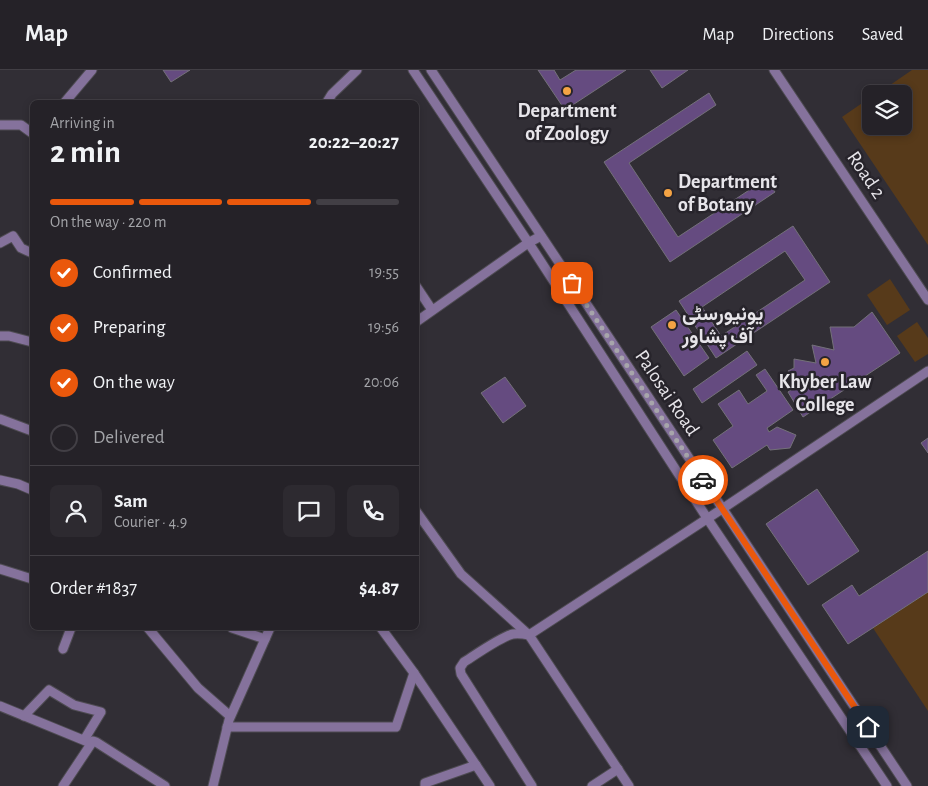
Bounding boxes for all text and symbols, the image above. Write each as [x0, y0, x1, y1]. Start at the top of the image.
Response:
text: Map [25, 22, 68, 46]
text: Map [703, 26, 734, 44]
text: Directions [762, 26, 834, 44]
text: Saved [862, 26, 903, 44]
marker: Department of Zoology [561, 85, 573, 97]
map controls [862, 85, 912, 135]
button: layers [862, 85, 912, 135]
place label: Department of Zoology [517, 101, 617, 144]
text: Arriving in [50, 115, 115, 131]
text: 20:22–20:27 [309, 133, 399, 152]
text: 2 min [50, 136, 121, 168]
street label: Road 2 [843, 148, 889, 202]
place label: Department of Botany [678, 172, 777, 215]
marker: Department of Botany [662, 187, 674, 199]
text: On the way · 220 m [50, 214, 166, 230]
icon: check [50, 259, 78, 287]
pin [551, 262, 593, 304]
text: Confirmed [93, 263, 172, 282]
text: 19:55 [369, 264, 399, 280]
icon: bag [558, 269, 586, 297]
place label: یونیورسٹی آف پشاور [681, 304, 764, 350]
icon: check [50, 314, 78, 342]
text: Preparing [93, 318, 166, 337]
text: 19:56 [368, 319, 399, 335]
marker: یونیورسٹی آف پشاور [666, 319, 678, 331]
street label: Palosai Road [631, 347, 703, 439]
marker: Khyber Law College [819, 356, 831, 368]
icon: check [50, 369, 78, 397]
place label: Khyber Law College [779, 372, 872, 415]
text: On the way [93, 373, 175, 392]
text: 20:06 [364, 374, 399, 390]
text: Delivered [93, 428, 165, 447]
courier [678, 455, 728, 505]
icon: car [689, 466, 717, 494]
button: person [50, 485, 102, 537]
button: chat [283, 485, 335, 537]
button: phone [347, 485, 399, 537]
text: Sam [114, 492, 148, 511]
text: Courier · 4.9 [114, 514, 187, 530]
text: Order #1837 [50, 579, 137, 598]
text: $4.87 [359, 579, 399, 598]
pin [847, 706, 889, 748]
icon: home [854, 713, 882, 741]

